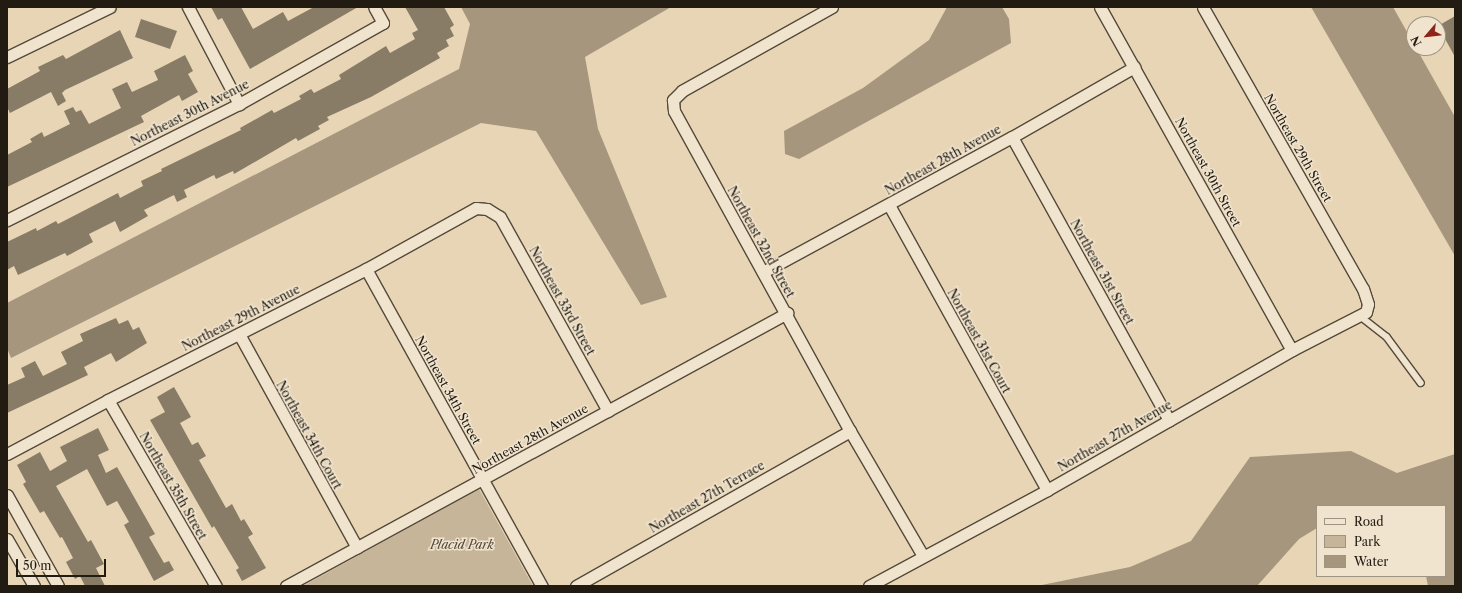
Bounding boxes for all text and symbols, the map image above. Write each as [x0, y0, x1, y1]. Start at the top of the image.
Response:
north arrow [1406, 16, 1446, 56]
text: N [1408, 34, 1425, 49]
street label: Northeast 30th Avenue [128, 77, 252, 149]
street label: Northeast 29th Street [1261, 91, 1335, 205]
street label: Northeast 30th Street [1172, 115, 1244, 229]
street label: Northeast 28th Avenue [882, 122, 1004, 198]
street label: Northeast 32nd Street [724, 184, 798, 300]
street label: Northeast 31st Street [1067, 217, 1137, 327]
street label: Northeast 33rd Street [526, 244, 598, 358]
street label: Northeast 29th Avenue [179, 282, 303, 354]
street label: Northeast 31st Court [944, 286, 1014, 396]
street label: Northeast 34th Street [412, 333, 484, 447]
street label: Northeast 34th Court [273, 379, 345, 491]
street label: Northeast 27th Avenue [1055, 397, 1175, 475]
street label: Northeast 28th Avenue [469, 401, 591, 477]
street label: Northeast 35th Street [136, 430, 210, 542]
street label: Northeast 27th Terrace [647, 458, 767, 536]
legend [1316, 505, 1446, 577]
text: Road [1354, 514, 1384, 529]
text: Park [1354, 534, 1380, 549]
park label: Placid Park [430, 538, 494, 552]
scale bar [18, 551, 108, 577]
text: Water [1354, 554, 1388, 569]
text: 50 m [23, 558, 52, 573]

